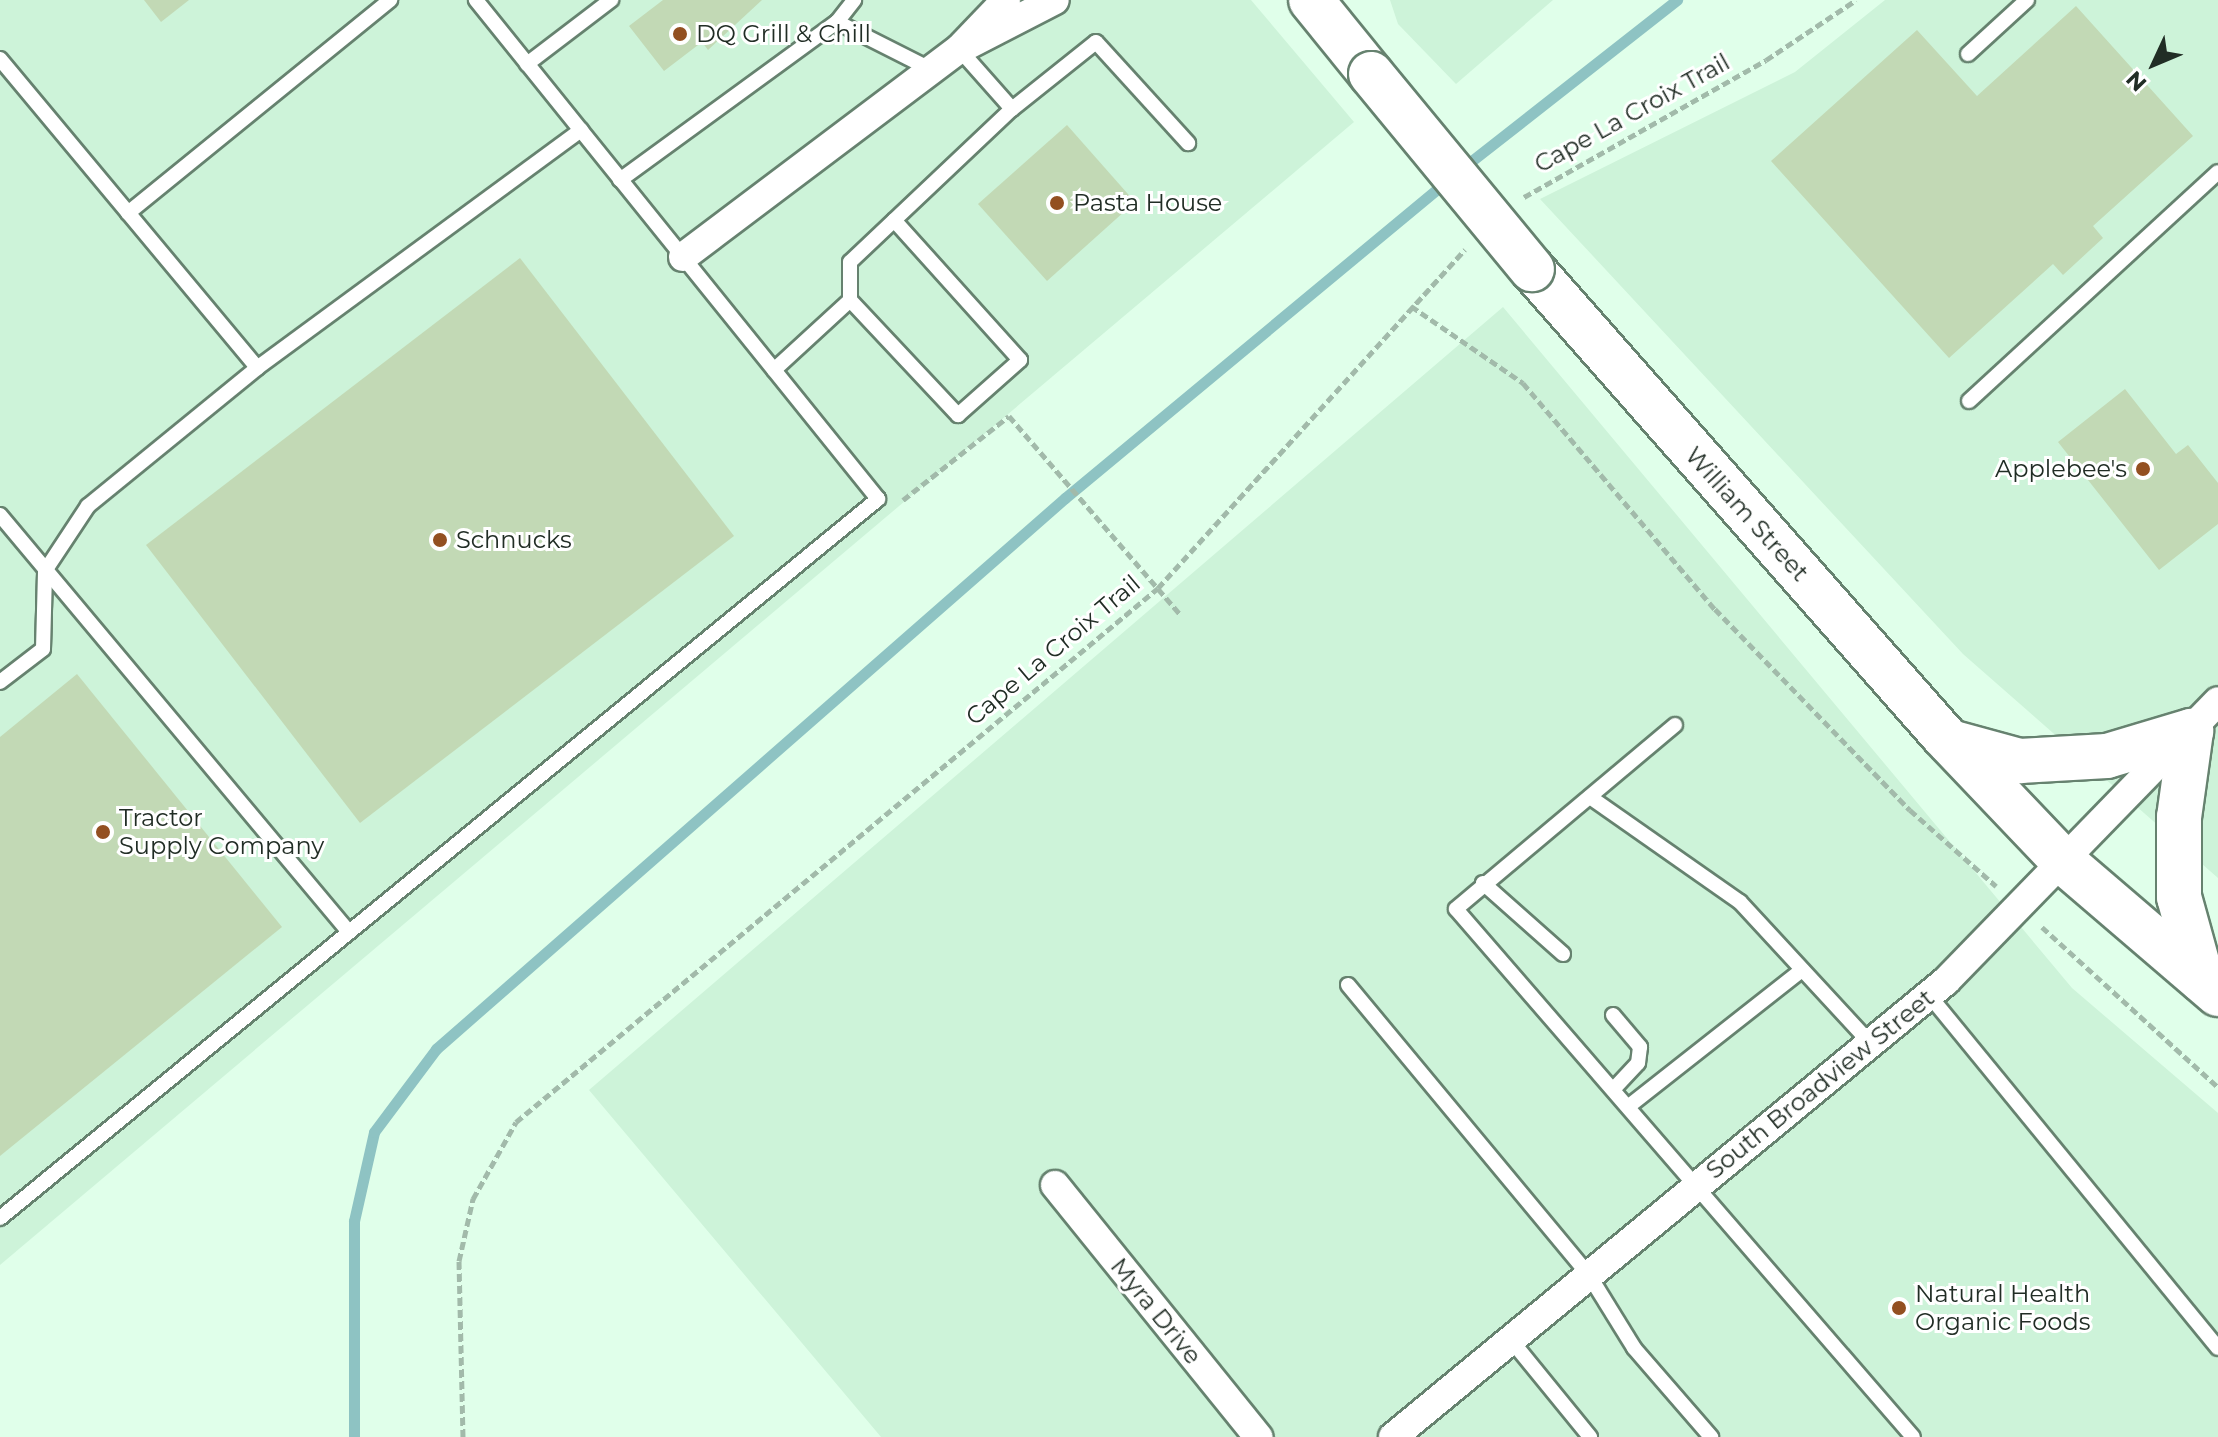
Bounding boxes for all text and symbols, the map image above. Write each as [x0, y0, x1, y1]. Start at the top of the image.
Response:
place label: DQ Grill & Chill [696, 20, 871, 48]
north arrow [2114, 24, 2194, 104]
marker: DQ Grill & Chill [671, 25, 689, 43]
street label: Cape La Croix Trail [1529, 47, 1735, 179]
text: N [2120, 65, 2152, 97]
place label: Pasta House [1073, 189, 1222, 217]
marker: Pasta House [1048, 194, 1066, 212]
street label: William Street [1679, 441, 1815, 587]
place label: Applebee's [1995, 455, 2127, 483]
marker: Applebee's [2134, 460, 2152, 478]
place label: Schnucks [456, 526, 572, 554]
marker: Schnucks [431, 531, 449, 549]
street label: Cape La Croix Trail [960, 569, 1146, 731]
place label: Tractor Supply Company [119, 804, 324, 860]
marker: Tractor Supply Company [94, 823, 112, 841]
street label: South Broadview Street [1700, 983, 1940, 1185]
street label: Myra Drive [1105, 1252, 1207, 1370]
place label: Natural Health Organic Foods [1915, 1280, 2090, 1336]
marker: Natural Health Organic Foods [1890, 1299, 1908, 1317]

